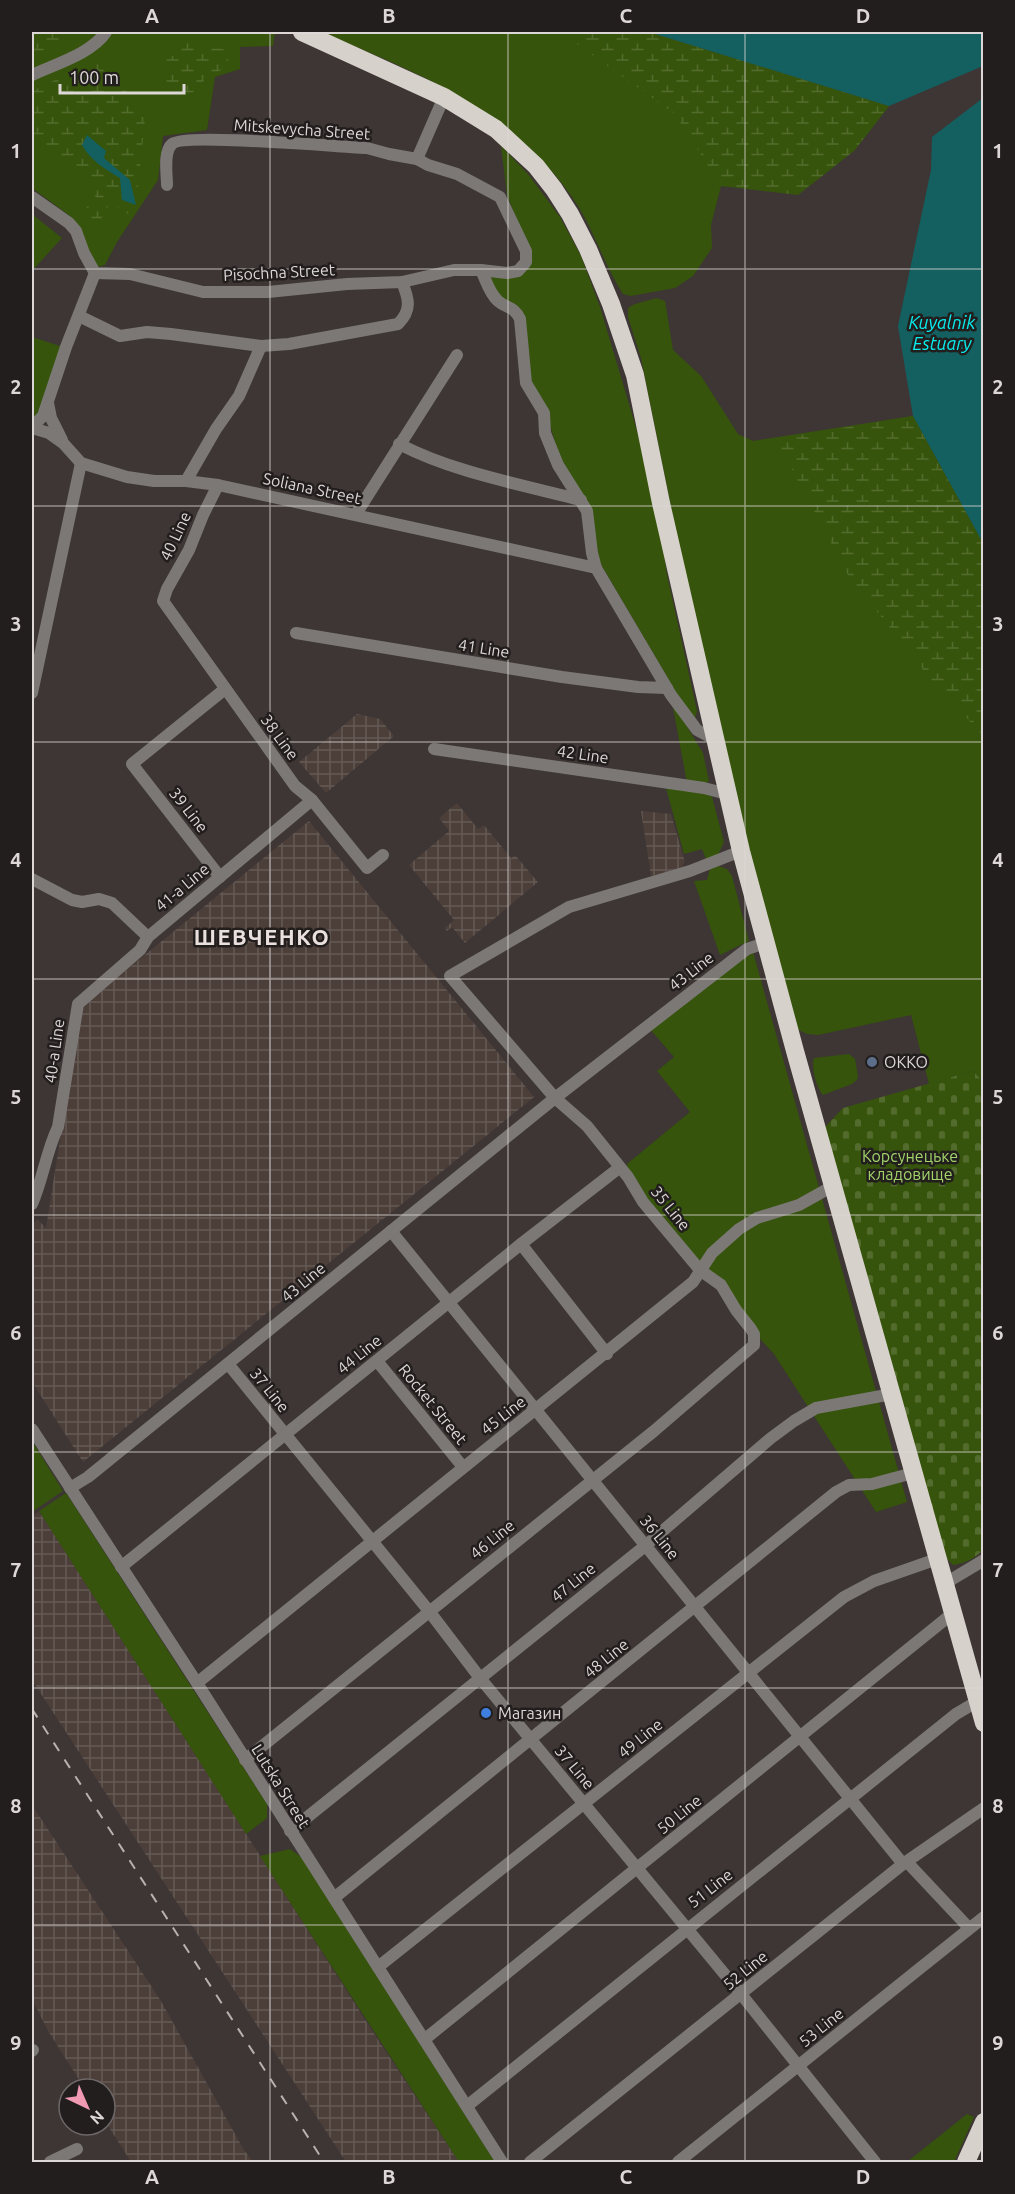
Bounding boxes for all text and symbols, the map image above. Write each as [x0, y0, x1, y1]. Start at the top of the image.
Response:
text: A [145, 4, 159, 27]
text: B [382, 4, 396, 27]
text: C [620, 4, 633, 27]
text: D [856, 4, 870, 27]
scale bar [60, 57, 184, 95]
text: 100 m [69, 67, 119, 87]
street label: Mitskevycha Street [233, 115, 371, 143]
text: 1 [10, 139, 22, 162]
text: 1 [992, 139, 1004, 162]
street label: Pisochna Street [223, 260, 336, 284]
water label: Kuyalnik Estuary [908, 312, 976, 353]
text: 2 [10, 375, 22, 398]
text: 2 [992, 375, 1004, 398]
street label: Soliana Street [261, 469, 363, 507]
street label: 40 Line [156, 509, 194, 563]
text: 3 [10, 612, 22, 635]
text: 3 [992, 612, 1004, 635]
street label: 41 Line [457, 635, 511, 661]
street label: 38 Line [258, 711, 302, 763]
street label: 42 Line [556, 741, 610, 767]
street label: 39 Line [166, 784, 212, 836]
text: 4 [10, 848, 22, 871]
text: 4 [992, 848, 1004, 871]
street label: 41-a Line [151, 859, 213, 915]
district label: ШЕВЧЕНКО [194, 924, 330, 949]
street label: 43 Line [665, 948, 717, 994]
street label: 40-a Line [41, 1018, 67, 1084]
place label: OKKO [884, 1053, 928, 1071]
marker: OKKO [865, 1055, 879, 1069]
text: 5 [10, 1085, 22, 1108]
text: 5 [992, 1085, 1004, 1108]
park label: Корсунецьке кладовище [862, 1147, 958, 1183]
street label: 35 Line [648, 1182, 694, 1234]
street label: 43 Line [277, 1258, 329, 1306]
text: 6 [10, 1321, 22, 1344]
text: 6 [992, 1321, 1004, 1344]
street label: 44 Line [333, 1331, 385, 1377]
street label: Rocket Street [395, 1360, 471, 1448]
street label: 37 Line [247, 1364, 293, 1416]
street label: 45 Line [477, 1392, 529, 1438]
street label: 36 Line [637, 1511, 683, 1563]
street label: 46 Line [466, 1516, 518, 1562]
text: 7 [10, 1558, 22, 1581]
text: 7 [992, 1558, 1004, 1581]
street label: 47 Line [547, 1559, 599, 1605]
street label: 48 Line [580, 1635, 632, 1681]
place label: Магазин [498, 1704, 561, 1722]
marker: Магазин [479, 1706, 493, 1720]
street label: 49 Line [614, 1715, 666, 1761]
street label: Lutska Street [248, 1741, 314, 1832]
street label: 37 Line [551, 1741, 599, 1793]
street label: 50 Line [653, 1791, 705, 1837]
text: 8 [10, 1794, 22, 1817]
text: 8 [992, 1794, 1004, 1817]
street label: 51 Line [684, 1865, 736, 1911]
street label: 52 Line [719, 1947, 771, 1993]
street label: 53 Line [795, 2004, 847, 2050]
text: 9 [10, 2031, 22, 2054]
text: 9 [992, 2031, 1004, 2054]
north arrow [57, 2077, 117, 2137]
text: N [87, 2107, 108, 2128]
text: A [145, 2165, 159, 2188]
text: B [382, 2165, 396, 2188]
text: C [620, 2165, 633, 2188]
text: D [856, 2165, 870, 2188]

